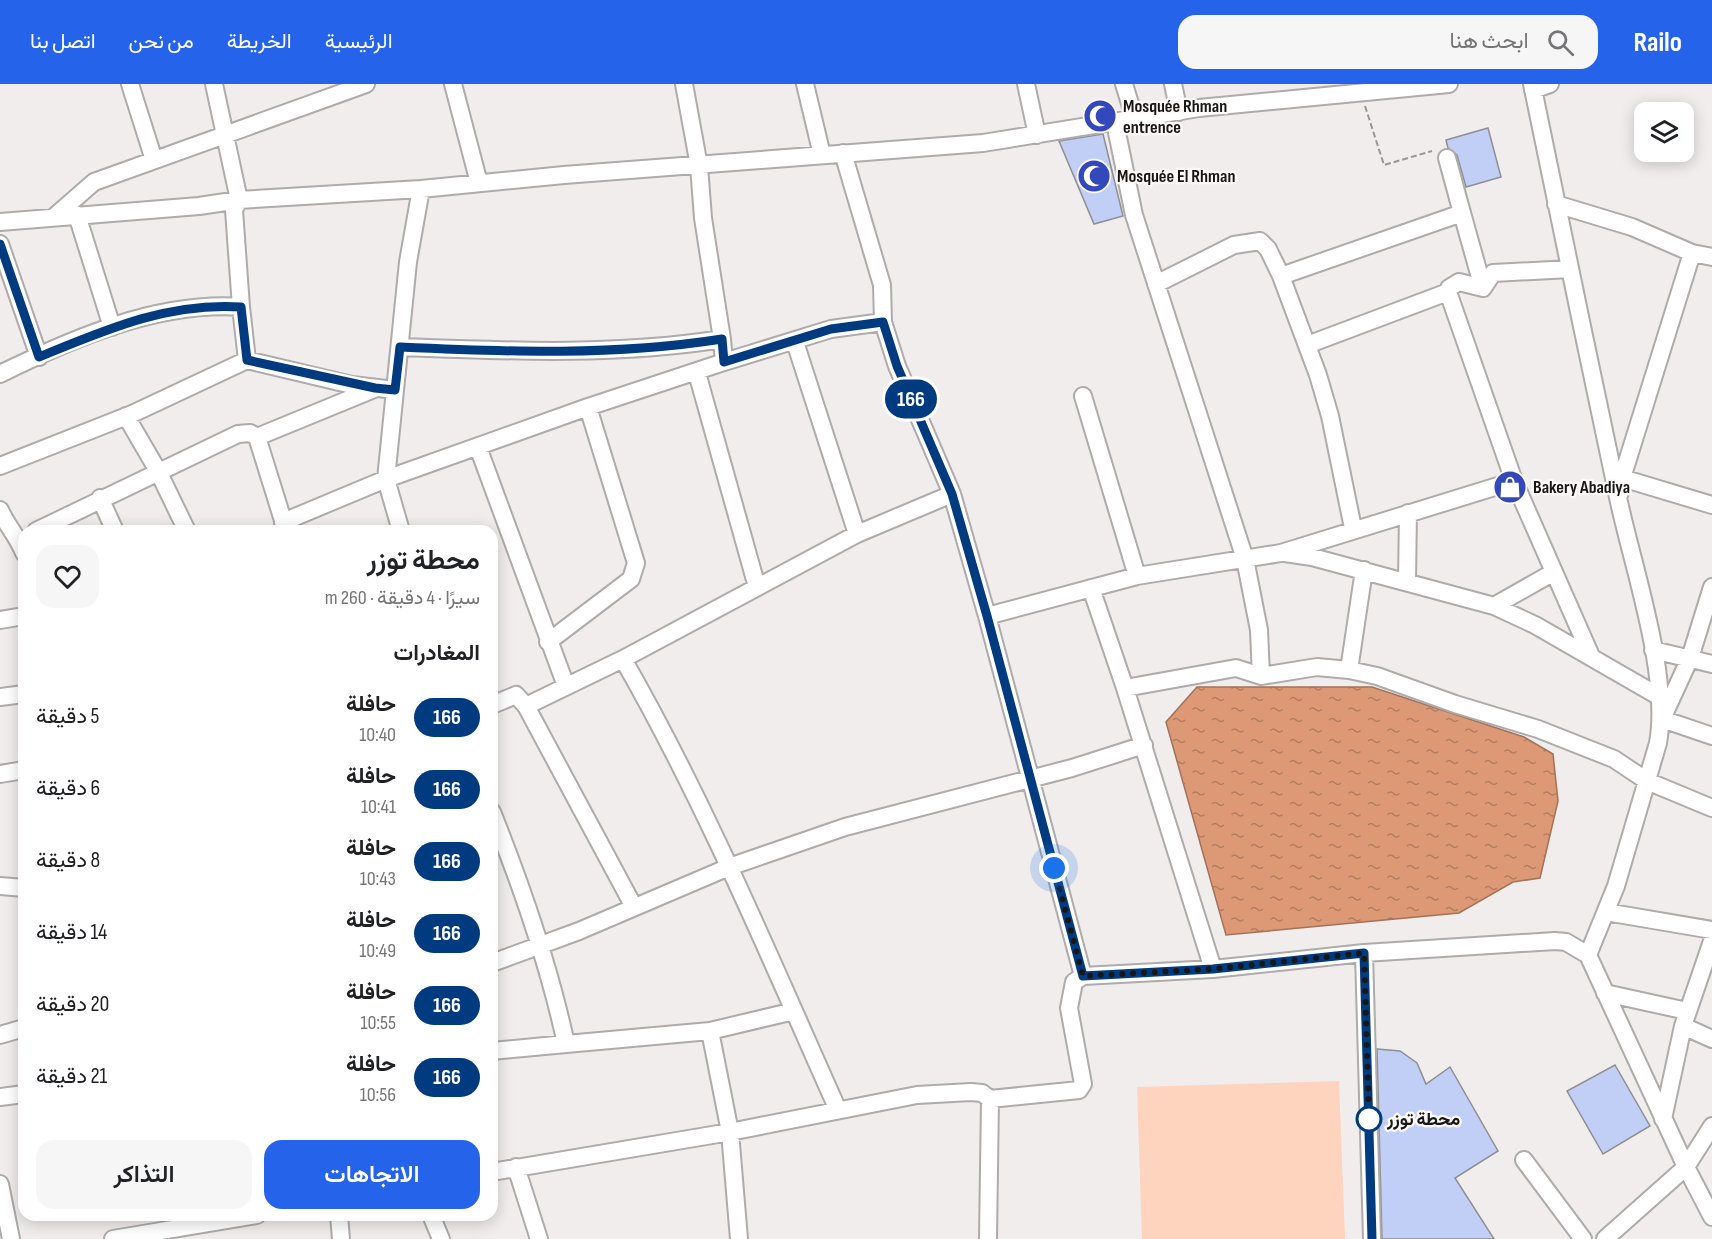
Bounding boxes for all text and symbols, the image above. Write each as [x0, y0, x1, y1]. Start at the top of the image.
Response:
search box [1178, 15, 1598, 69]
icon: search [1544, 26, 1577, 59]
text: Railo [1634, 26, 1682, 59]
text: ابحث هنا [1450, 28, 1529, 55]
text: اتصل بنا [30, 29, 96, 54]
text: من نحن [129, 29, 194, 54]
text: الخريطة [227, 29, 292, 54]
text: الرئيسية [325, 29, 393, 54]
place label: Mosquée Rhman entrence [1123, 96, 1227, 138]
mosque icon: Mosquée Rhman entrence [1082, 98, 1118, 134]
map controls [1634, 102, 1694, 162]
button: layers [1634, 102, 1694, 162]
mosque icon: Mosquée El Rhman [1076, 158, 1112, 194]
place label: Mosquée El Rhman [1117, 166, 1235, 187]
line badge: 166 [876, 380, 946, 418]
text: 166 [897, 387, 925, 412]
shop icon: Bakery Abadiya [1492, 469, 1528, 505]
place label: Bakery Abadiya [1533, 477, 1630, 498]
text: محطة توزر [367, 544, 480, 577]
button: heart [36, 545, 99, 608]
text: سيرًا · 4 دقيقة · 260 m [325, 586, 480, 610]
text: المغادرات [394, 640, 480, 667]
text: حافلة [346, 691, 396, 718]
text: 5 دقيقة [36, 703, 99, 730]
text: 166 [433, 705, 461, 730]
text: 10:40 [359, 723, 396, 747]
text: حافلة [346, 763, 396, 790]
text: 6 دقيقة [36, 775, 100, 802]
text: 166 [433, 777, 461, 802]
text: 10:41 [361, 795, 396, 819]
text: حافلة [346, 835, 396, 862]
text: 8 دقيقة [36, 847, 100, 874]
text: 166 [433, 849, 461, 874]
your location [1039, 853, 1069, 883]
text: 10:43 [360, 867, 396, 891]
text: حافلة [346, 907, 396, 934]
text: 14 دقيقة [36, 919, 107, 946]
text: 166 [433, 921, 461, 946]
text: 10:49 [359, 939, 396, 963]
text: حافلة [346, 979, 396, 1006]
text: 20 دقيقة [36, 991, 109, 1018]
text: 166 [433, 993, 461, 1018]
text: 10:55 [361, 1011, 396, 1035]
text: حافلة [346, 1051, 396, 1078]
text: 21 دقيقة [36, 1063, 107, 1090]
text: 166 [433, 1065, 461, 1090]
text: 10:56 [360, 1083, 396, 1107]
marker: محطة توزر [1356, 1106, 1382, 1132]
place label: محطة توزر [1386, 1109, 1460, 1130]
button: التذاكر [36, 1140, 252, 1209]
button: الاتجاهات [264, 1140, 480, 1209]

